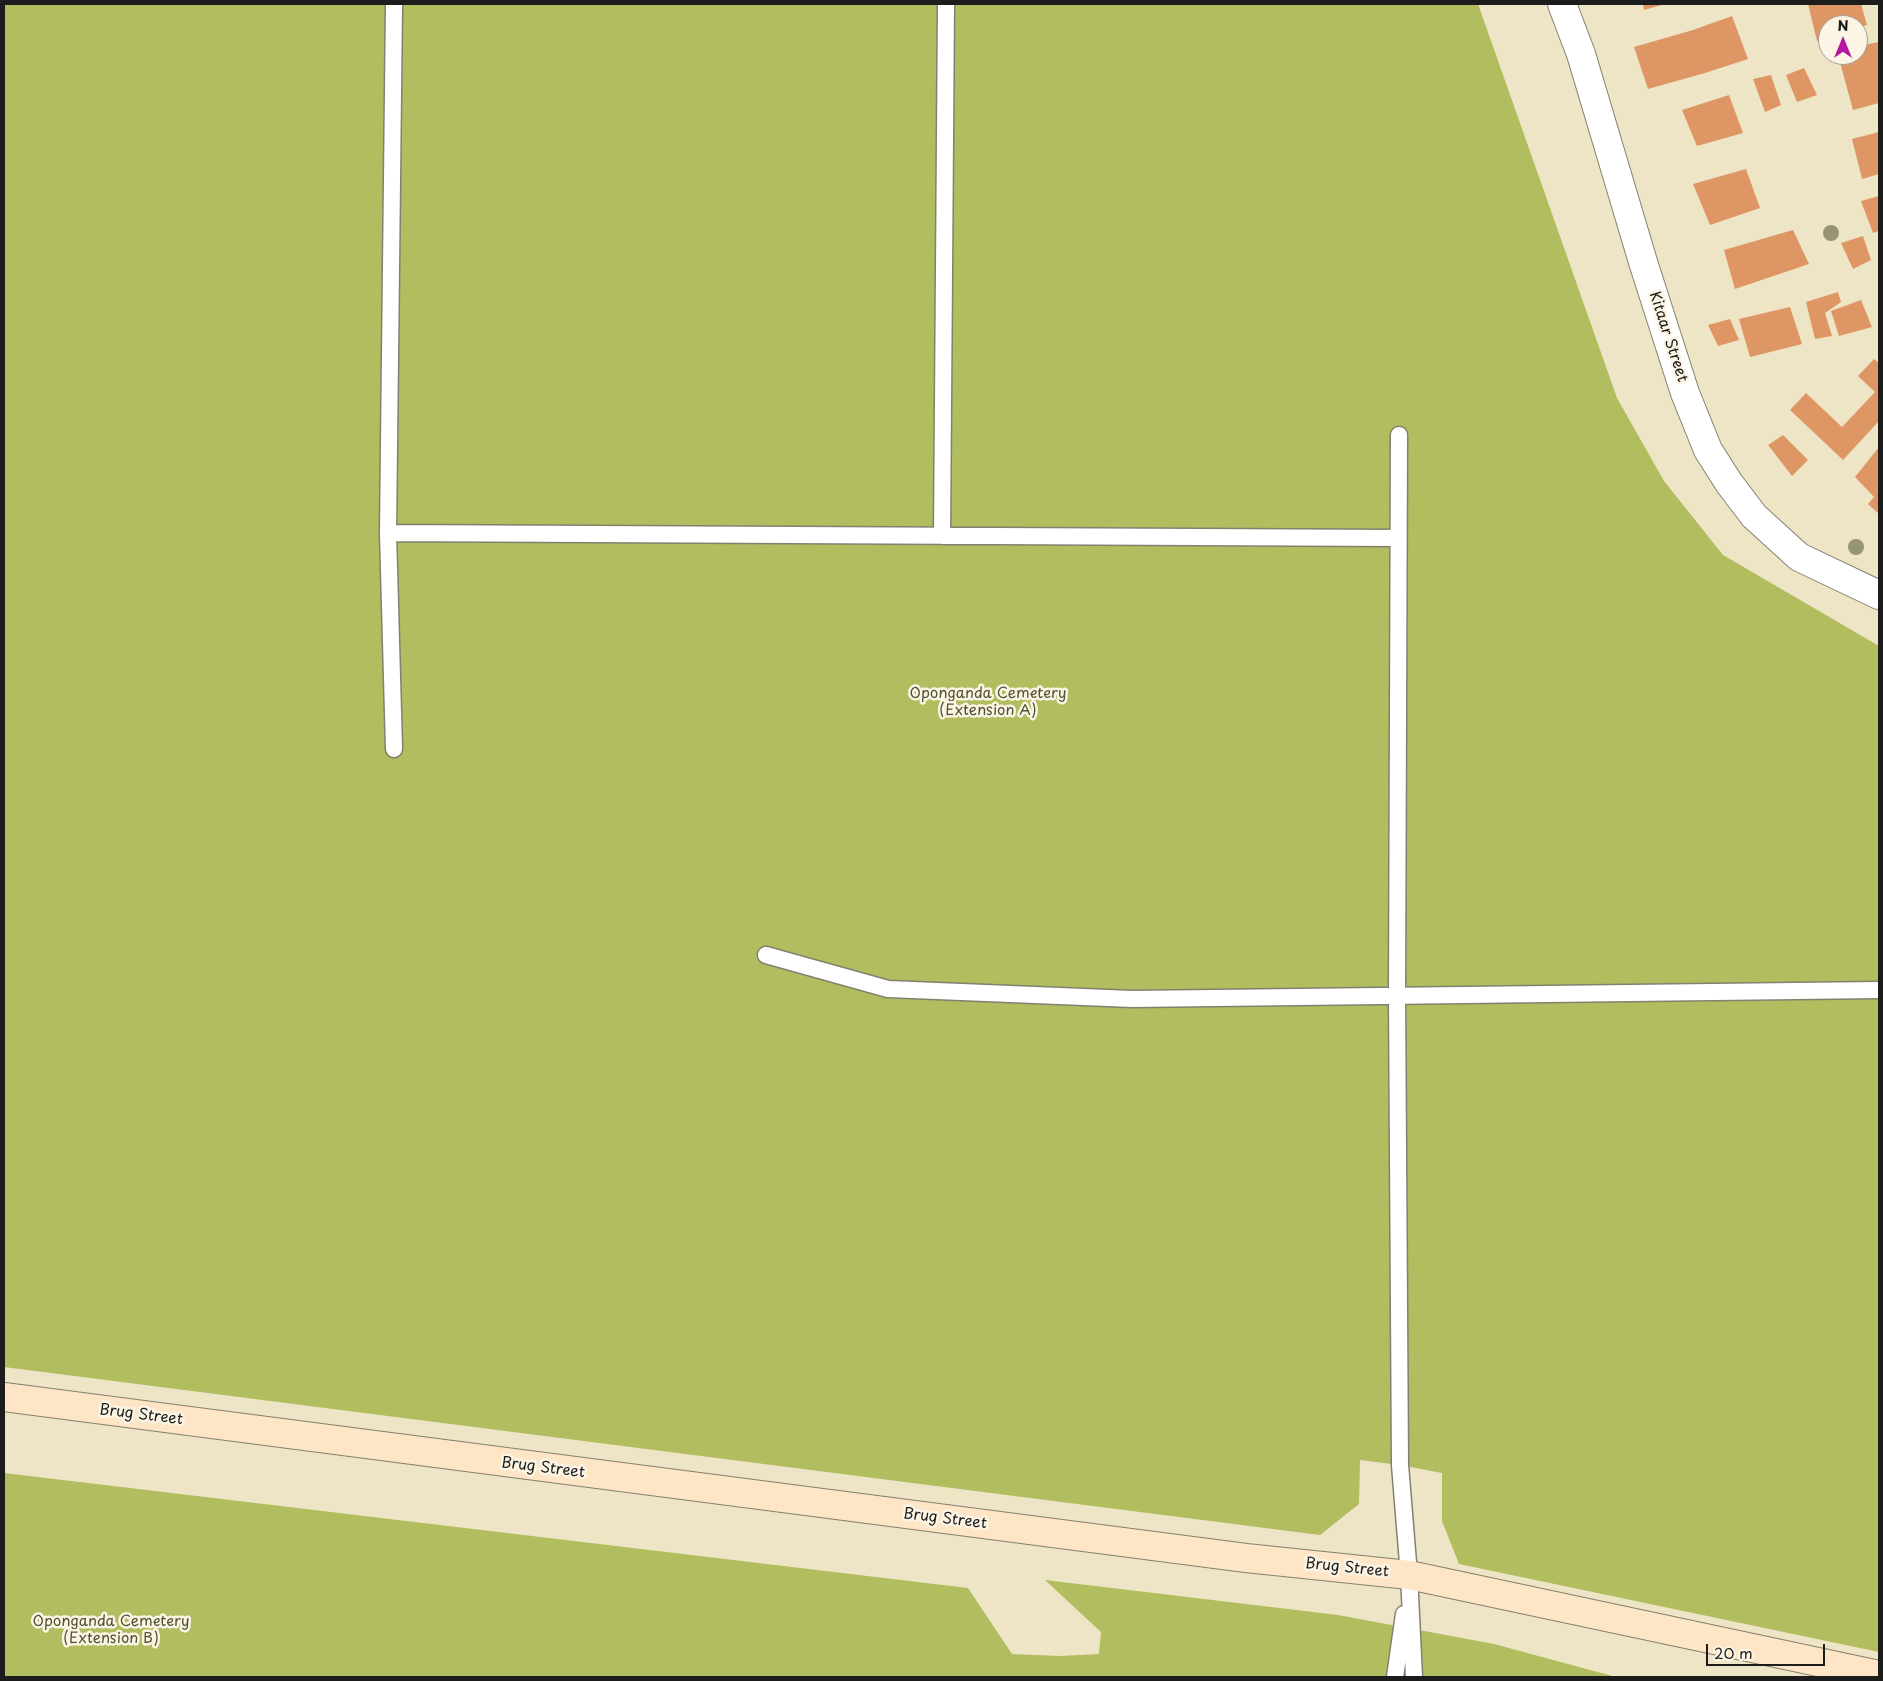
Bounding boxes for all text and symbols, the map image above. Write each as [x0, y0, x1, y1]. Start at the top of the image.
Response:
north arrow [1818, 15, 1868, 65]
text: N [1837, 15, 1849, 36]
street label: Kitaar Street [1645, 289, 1691, 385]
park label: Oponganda Cemetery (Extension A) [909, 685, 1067, 720]
street label: Brug Street [98, 1401, 184, 1429]
street label: Brug Street [500, 1454, 586, 1482]
street label: Brug Street [902, 1505, 988, 1533]
street label: Brug Street [1304, 1555, 1390, 1581]
park label: Oponganda Cemetery (Extension B) [32, 1613, 190, 1648]
scale bar [1708, 1634, 1827, 1666]
text: 20 m [1714, 1641, 1753, 1664]

